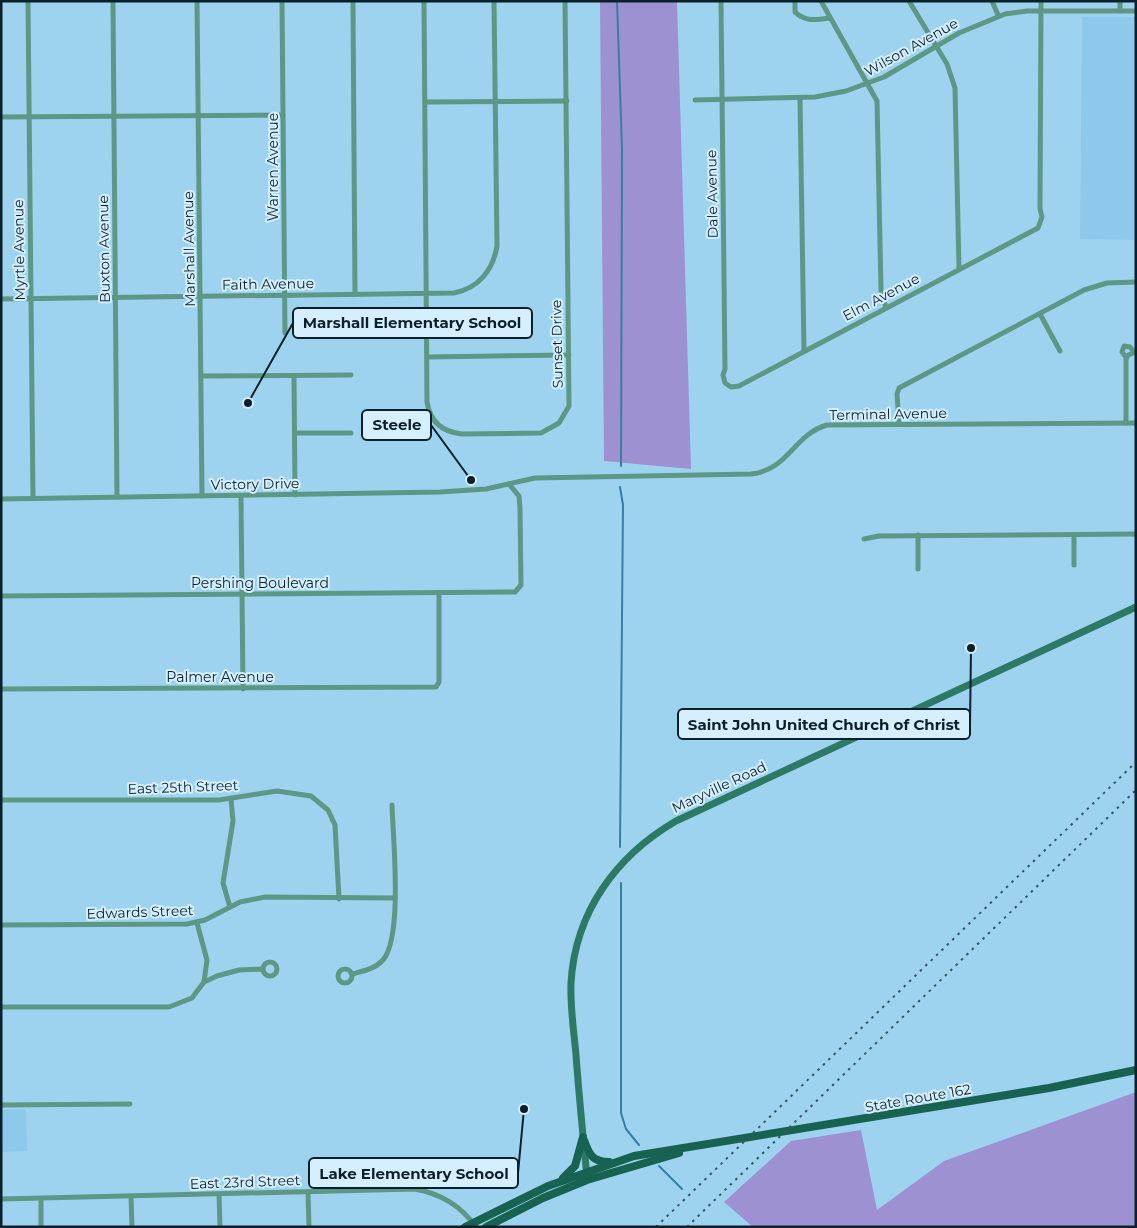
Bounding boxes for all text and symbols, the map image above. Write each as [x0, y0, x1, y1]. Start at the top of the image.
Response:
street label: Wilson Avenue [861, 14, 961, 80]
street label: Warren Avenue [264, 113, 282, 221]
street label: Dale Avenue [702, 150, 722, 238]
street label: Marshall Avenue [179, 191, 199, 307]
street label: Buxton Avenue [94, 195, 114, 303]
street label: Myrtle Avenue [9, 199, 29, 301]
street label: Elm Avenue [839, 269, 923, 325]
street label: Faith Avenue [222, 274, 314, 294]
street label: Sunset Drive [547, 299, 567, 389]
callout: Marshall Elementary School [293, 308, 532, 338]
text: Marshall Elementary School [303, 313, 521, 332]
street label: Terminal Avenue [829, 404, 947, 424]
callout: Steele [362, 410, 431, 440]
text: Steele [373, 415, 421, 434]
street label: Victory Drive [210, 474, 300, 494]
street label: Pershing Boulevard [191, 574, 329, 592]
street label: Palmer Avenue [166, 668, 274, 686]
callout: Saint John United Church of Christ [678, 709, 970, 739]
text: Saint John United Church of Christ [688, 715, 961, 734]
street label: Maryville Road [669, 757, 769, 817]
street label: East 25th Street [127, 776, 239, 798]
street label: Edwards Street [86, 901, 194, 923]
street label: State Route 162 [864, 1080, 972, 1116]
callout: Lake Elementary School [309, 1158, 518, 1188]
text: Lake Elementary School [319, 1164, 509, 1183]
street label: East 23rd Street [189, 1171, 301, 1193]

